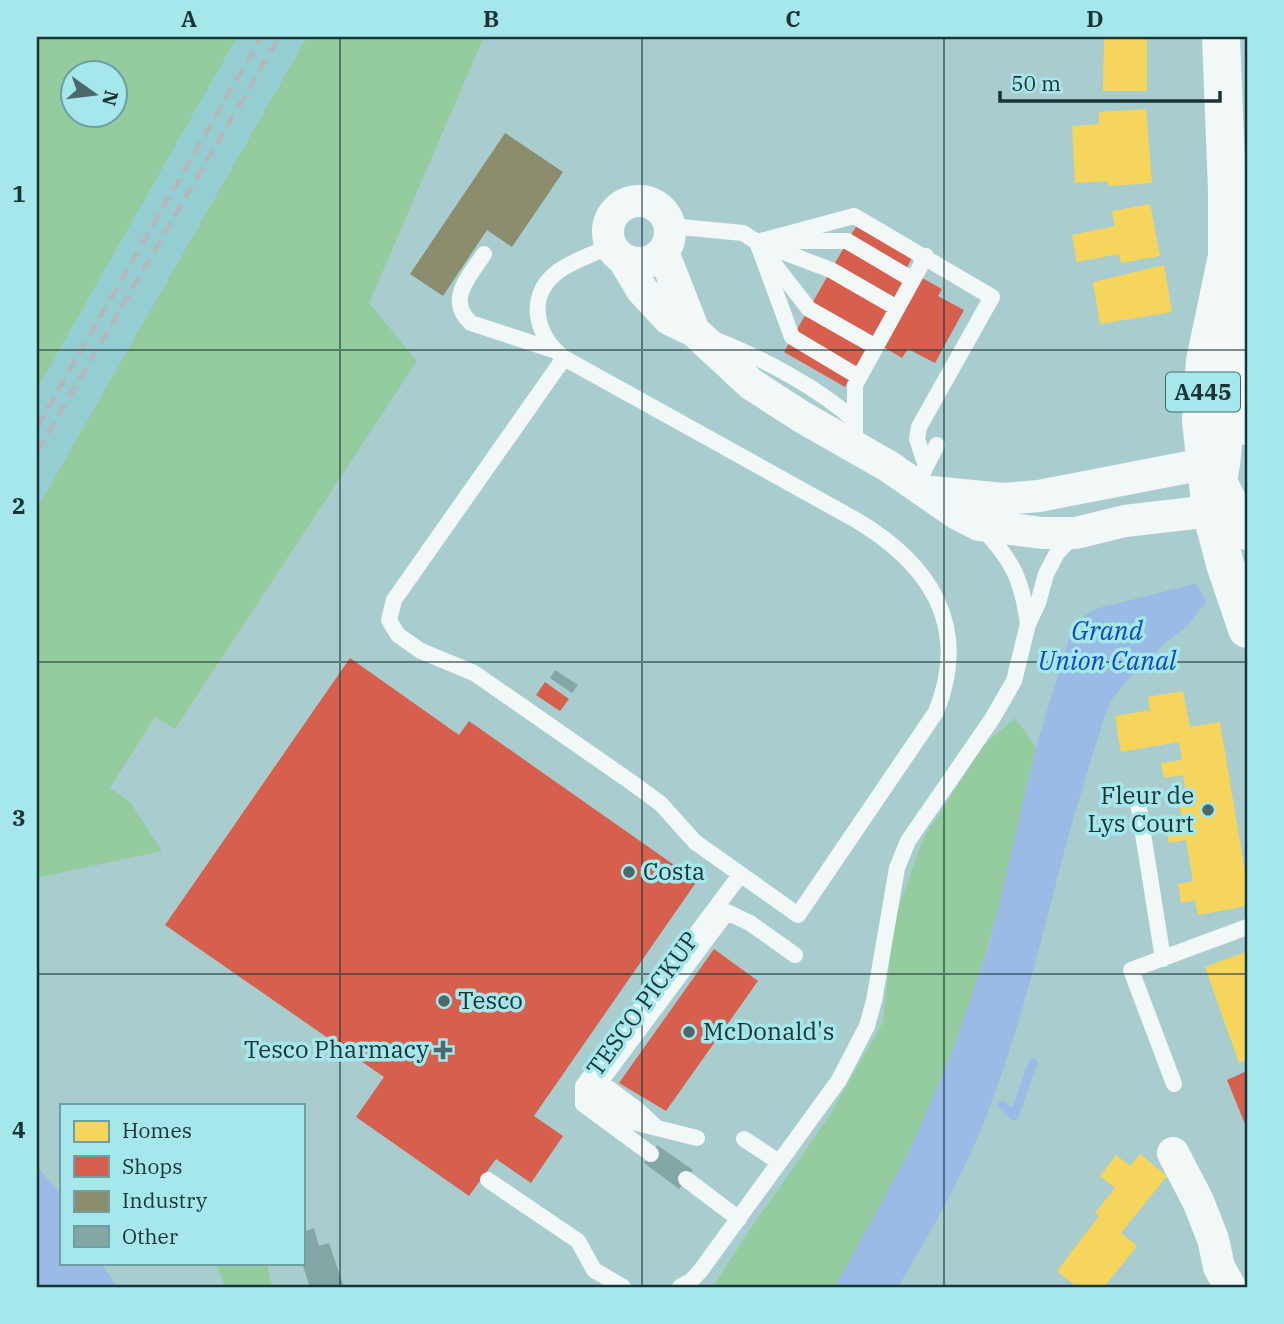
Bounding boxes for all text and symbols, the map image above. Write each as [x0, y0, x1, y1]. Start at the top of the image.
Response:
text: A [181, 3, 197, 33]
text: B [483, 3, 499, 33]
text: C [785, 3, 801, 33]
text: D [1086, 3, 1104, 33]
north arrow [60, 60, 130, 130]
scale bar [1000, 60, 1221, 104]
text: 50 m [1011, 69, 1061, 97]
text: N [97, 88, 124, 108]
text: 1 [12, 178, 26, 208]
road number: A445 [1166, 372, 1240, 412]
text: 2 [12, 490, 26, 520]
water label: Grand Union Canal [1038, 613, 1177, 677]
place label: Fleur de Lys Court [1087, 779, 1194, 839]
text: 3 [12, 802, 26, 832]
marker: Fleur de Lys Court [1200, 802, 1216, 818]
place label: Costa [643, 855, 705, 887]
marker: Costa [621, 864, 637, 880]
street label: TESCO PICKUP [579, 925, 706, 1082]
place label: Tesco [458, 984, 523, 1016]
marker: Tesco [436, 993, 452, 1009]
place label: McDonald's [703, 1015, 835, 1047]
marker: McDonald's [681, 1024, 697, 1040]
place label: Tesco Pharmacy [244, 1033, 429, 1065]
marker: Tesco Pharmacy [435, 1042, 451, 1058]
legend [60, 1104, 304, 1264]
text: 4 [12, 1114, 26, 1144]
text: Homes [122, 1116, 192, 1144]
text: Shops [122, 1152, 182, 1180]
text: Industry [122, 1186, 208, 1214]
text: Other [122, 1222, 179, 1250]

